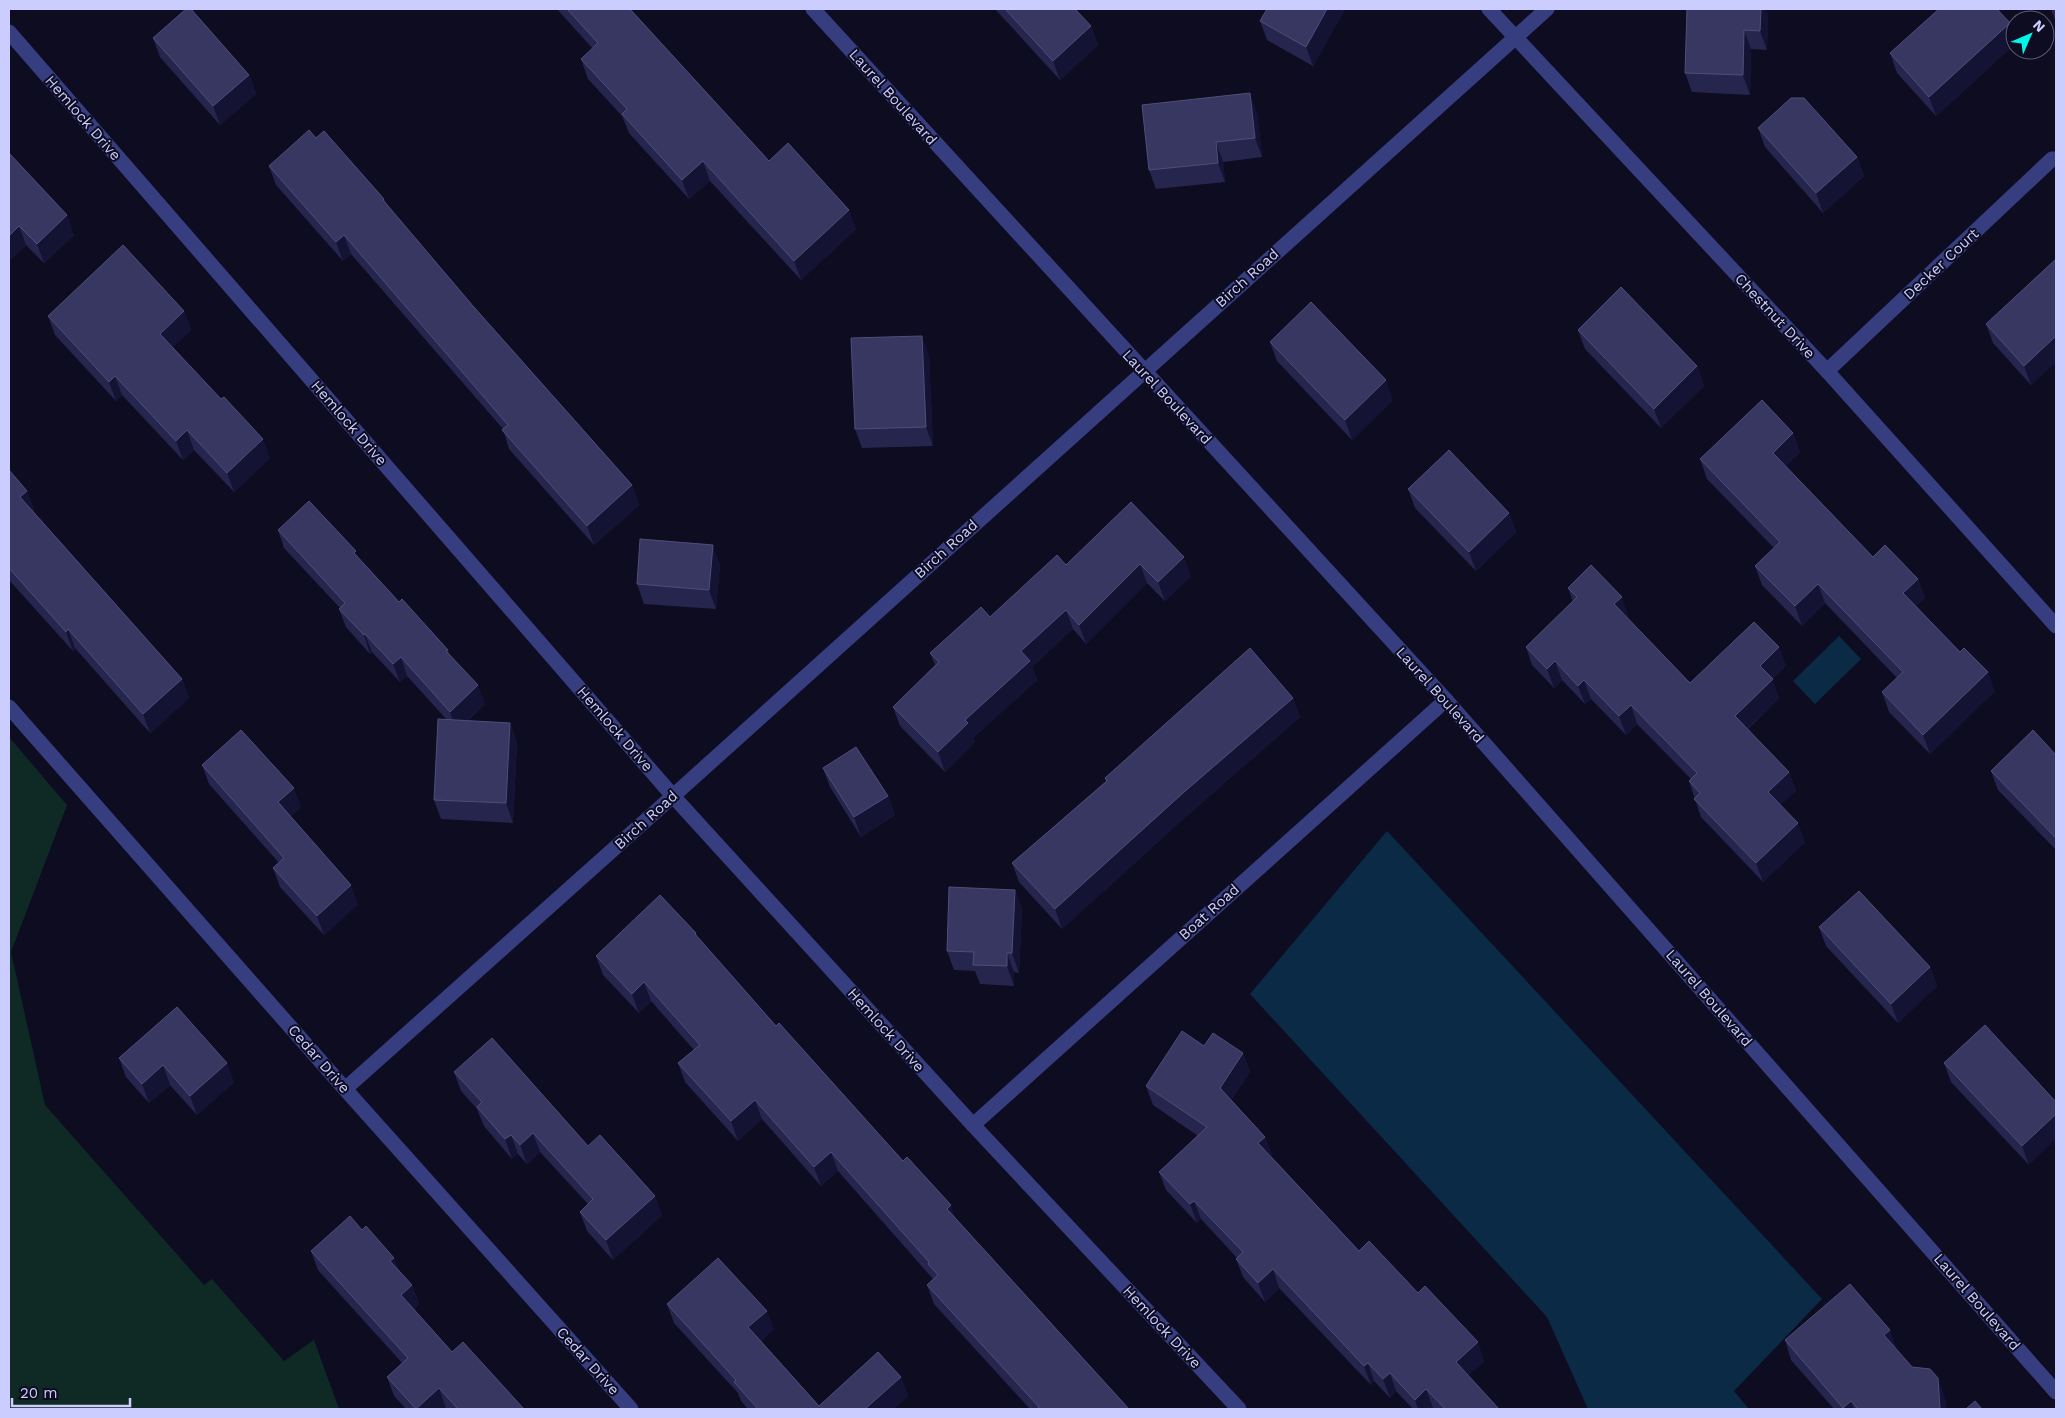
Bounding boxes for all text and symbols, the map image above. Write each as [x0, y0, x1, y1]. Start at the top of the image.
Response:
north arrow [2005, 10, 2055, 60]
text: N [2030, 16, 2049, 35]
street label: Laurel Boulevard [845, 45, 941, 149]
street label: Hemlock Drive [41, 72, 125, 164]
street label: Decker Court [1900, 224, 1983, 303]
street label: Birch Road [1212, 245, 1282, 311]
street label: Chestnut Drive [1731, 270, 1819, 362]
street label: Laurel Boulevard [1119, 346, 1215, 448]
street label: Hemlock Drive [307, 377, 391, 469]
street label: Birch Road [911, 516, 981, 582]
street label: Laurel Boulevard [1392, 643, 1488, 747]
street label: Hemlock Drive [573, 683, 657, 775]
street label: Birch Road [611, 787, 681, 853]
street label: Boat Road [1175, 880, 1243, 944]
street label: Laurel Boulevard [1662, 946, 1756, 1050]
street label: Hemlock Drive [844, 984, 928, 1076]
street label: Cedar Drive [284, 1021, 354, 1097]
street label: Laurel Boulevard [1930, 1250, 2024, 1354]
street label: Hemlock Drive [1119, 1282, 1205, 1372]
street label: Cedar Drive [553, 1323, 623, 1399]
scale bar [12, 1376, 130, 1408]
text: 20 m [20, 1384, 58, 1402]

